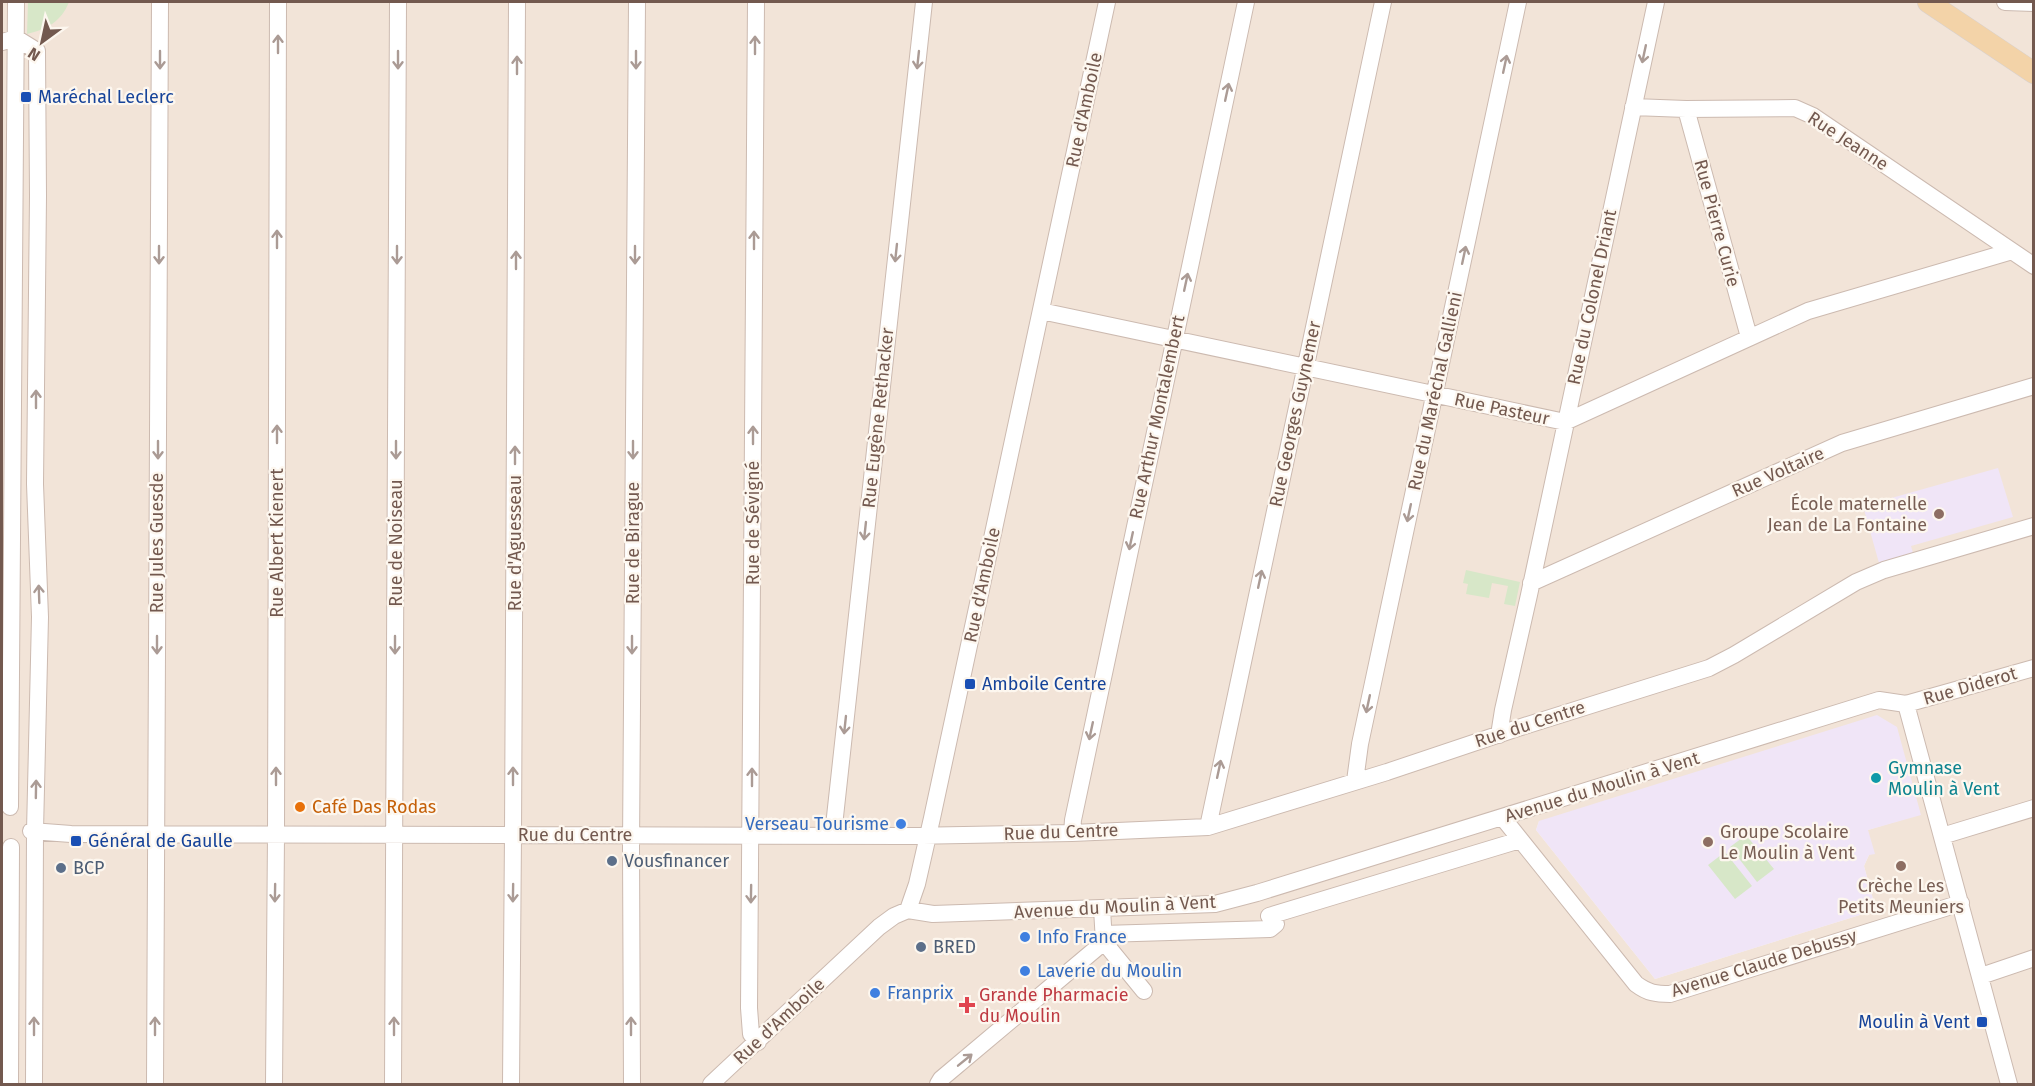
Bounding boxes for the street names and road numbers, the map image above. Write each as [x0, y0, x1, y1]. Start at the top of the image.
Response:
street label: Rue d'Amboile [1061, 50, 1107, 170]
street label: Rue Jeanne [1804, 107, 1892, 175]
street label: Rue Pierre Curie [1689, 157, 1745, 289]
street label: Rue du Colonel Driant [1563, 207, 1621, 387]
street label: Rue du Maréchal Gallieni [1403, 290, 1467, 492]
street label: Rue Arthur Montalembert [1125, 313, 1189, 521]
street label: Rue Georges Guynemer [1265, 319, 1325, 509]
street label: Rue Eugène Rethacker [858, 327, 898, 509]
street label: Rue Pasteur [1452, 388, 1552, 430]
street label: Rue Voltaire [1728, 442, 1828, 502]
street label: Rue de Sévigné [742, 461, 764, 585]
street label: Rue Albert Kienert [266, 468, 288, 618]
street label: Rue Jules Guesde [146, 473, 168, 613]
street label: Rue d'Aguesseau [504, 475, 526, 611]
street label: Rue de Noiseau [385, 479, 407, 607]
street label: Rue de Birague [622, 482, 644, 604]
street label: Rue d'Amboile [959, 525, 1005, 645]
street label: Rue Diderot [1921, 662, 2020, 710]
street label: Rue du Centre [1472, 696, 1588, 752]
street label: Avenue du Moulin à Vent [1502, 747, 1702, 827]
street label: Rue du Centre [1003, 819, 1119, 845]
street label: Rue du Centre [518, 824, 632, 846]
street label: Avenue du Moulin à Vent [1013, 891, 1217, 923]
street label: Avenue Claude Debussy [1669, 924, 1860, 1002]
street label: Rue d'Amboile [729, 973, 829, 1069]

